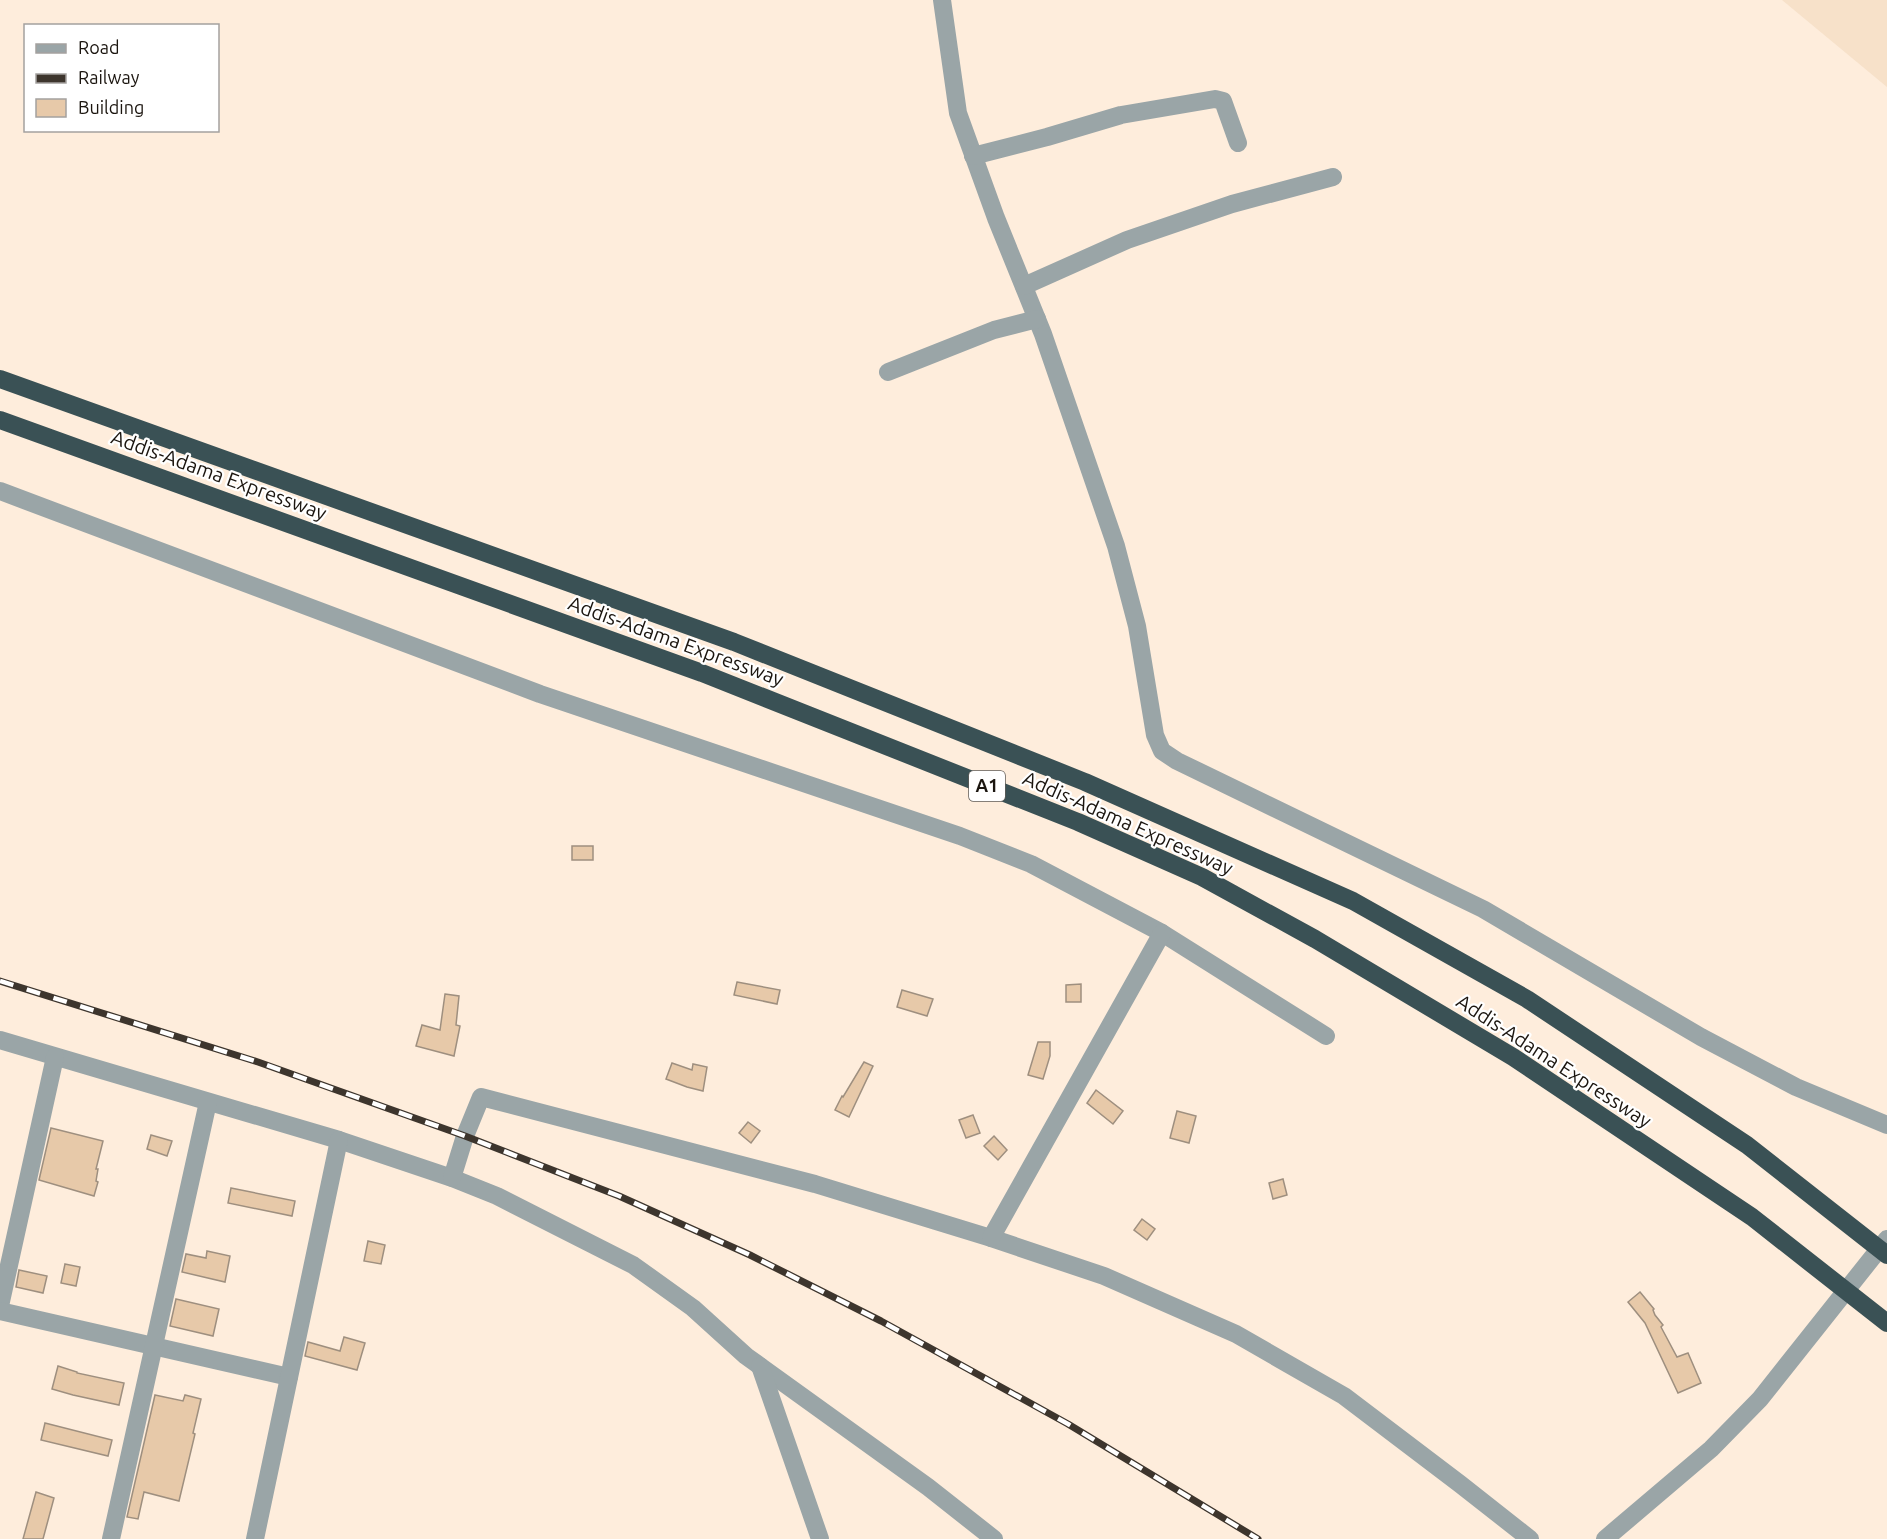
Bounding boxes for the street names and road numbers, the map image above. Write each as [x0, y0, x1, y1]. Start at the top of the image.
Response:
street label: Addis-Adama Expressway [108, 425, 330, 524]
street label: Addis-Adama Expressway [565, 591, 787, 690]
street label: Addis-Adama Expressway [1020, 766, 1237, 879]
road number: A1 [969, 771, 1005, 801]
street label: Addis-Adama Expressway [1453, 989, 1656, 1132]

